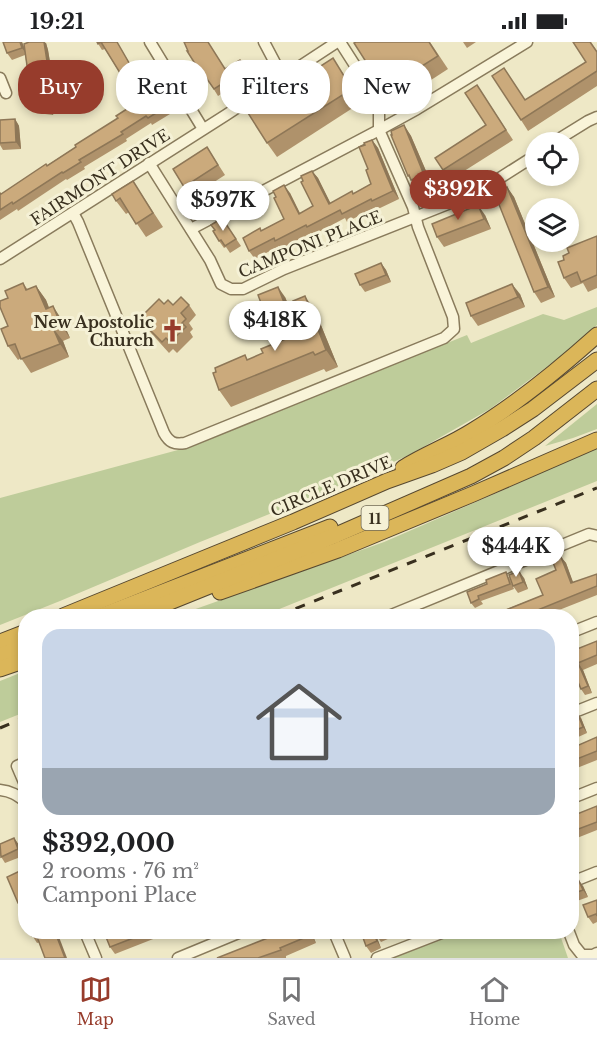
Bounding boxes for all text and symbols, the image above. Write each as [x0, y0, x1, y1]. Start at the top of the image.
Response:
text: 19:21 [30, 8, 85, 35]
chip: Buy [18, 60, 104, 114]
chip: Rent [116, 60, 208, 114]
chip: Filters [220, 60, 330, 114]
chip: New [342, 60, 432, 114]
street label: FAIRMONT DRIVE [27, 124, 173, 230]
map controls [525, 132, 579, 252]
button: locate [525, 132, 579, 186]
pin: $392K [416, 170, 500, 221]
text: $392K [424, 177, 492, 201]
pin: $597K [181, 181, 265, 232]
text: $597K [190, 188, 256, 212]
button: layers [525, 198, 579, 252]
street label: CAMPONI PLACE [235, 206, 385, 282]
pin: $418K [233, 301, 317, 352]
text: $418K [243, 308, 307, 332]
place label: New Apostolic Church [34, 312, 155, 350]
church icon: New Apostolic Church [159, 318, 185, 344]
street label: CIRCLE DRIVE [267, 451, 395, 521]
road number: 11 [362, 506, 388, 530]
pin: $444K [474, 527, 558, 578]
text: $444K [481, 534, 551, 558]
icon: home [245, 668, 353, 776]
text: $392,000 [42, 827, 175, 859]
text: 2 rooms · 76 m² [42, 859, 199, 883]
text: Camponi Place [42, 883, 197, 907]
tab: Map [77, 973, 114, 1029]
tab: Saved [267, 973, 316, 1029]
tab: Home [469, 973, 520, 1029]

